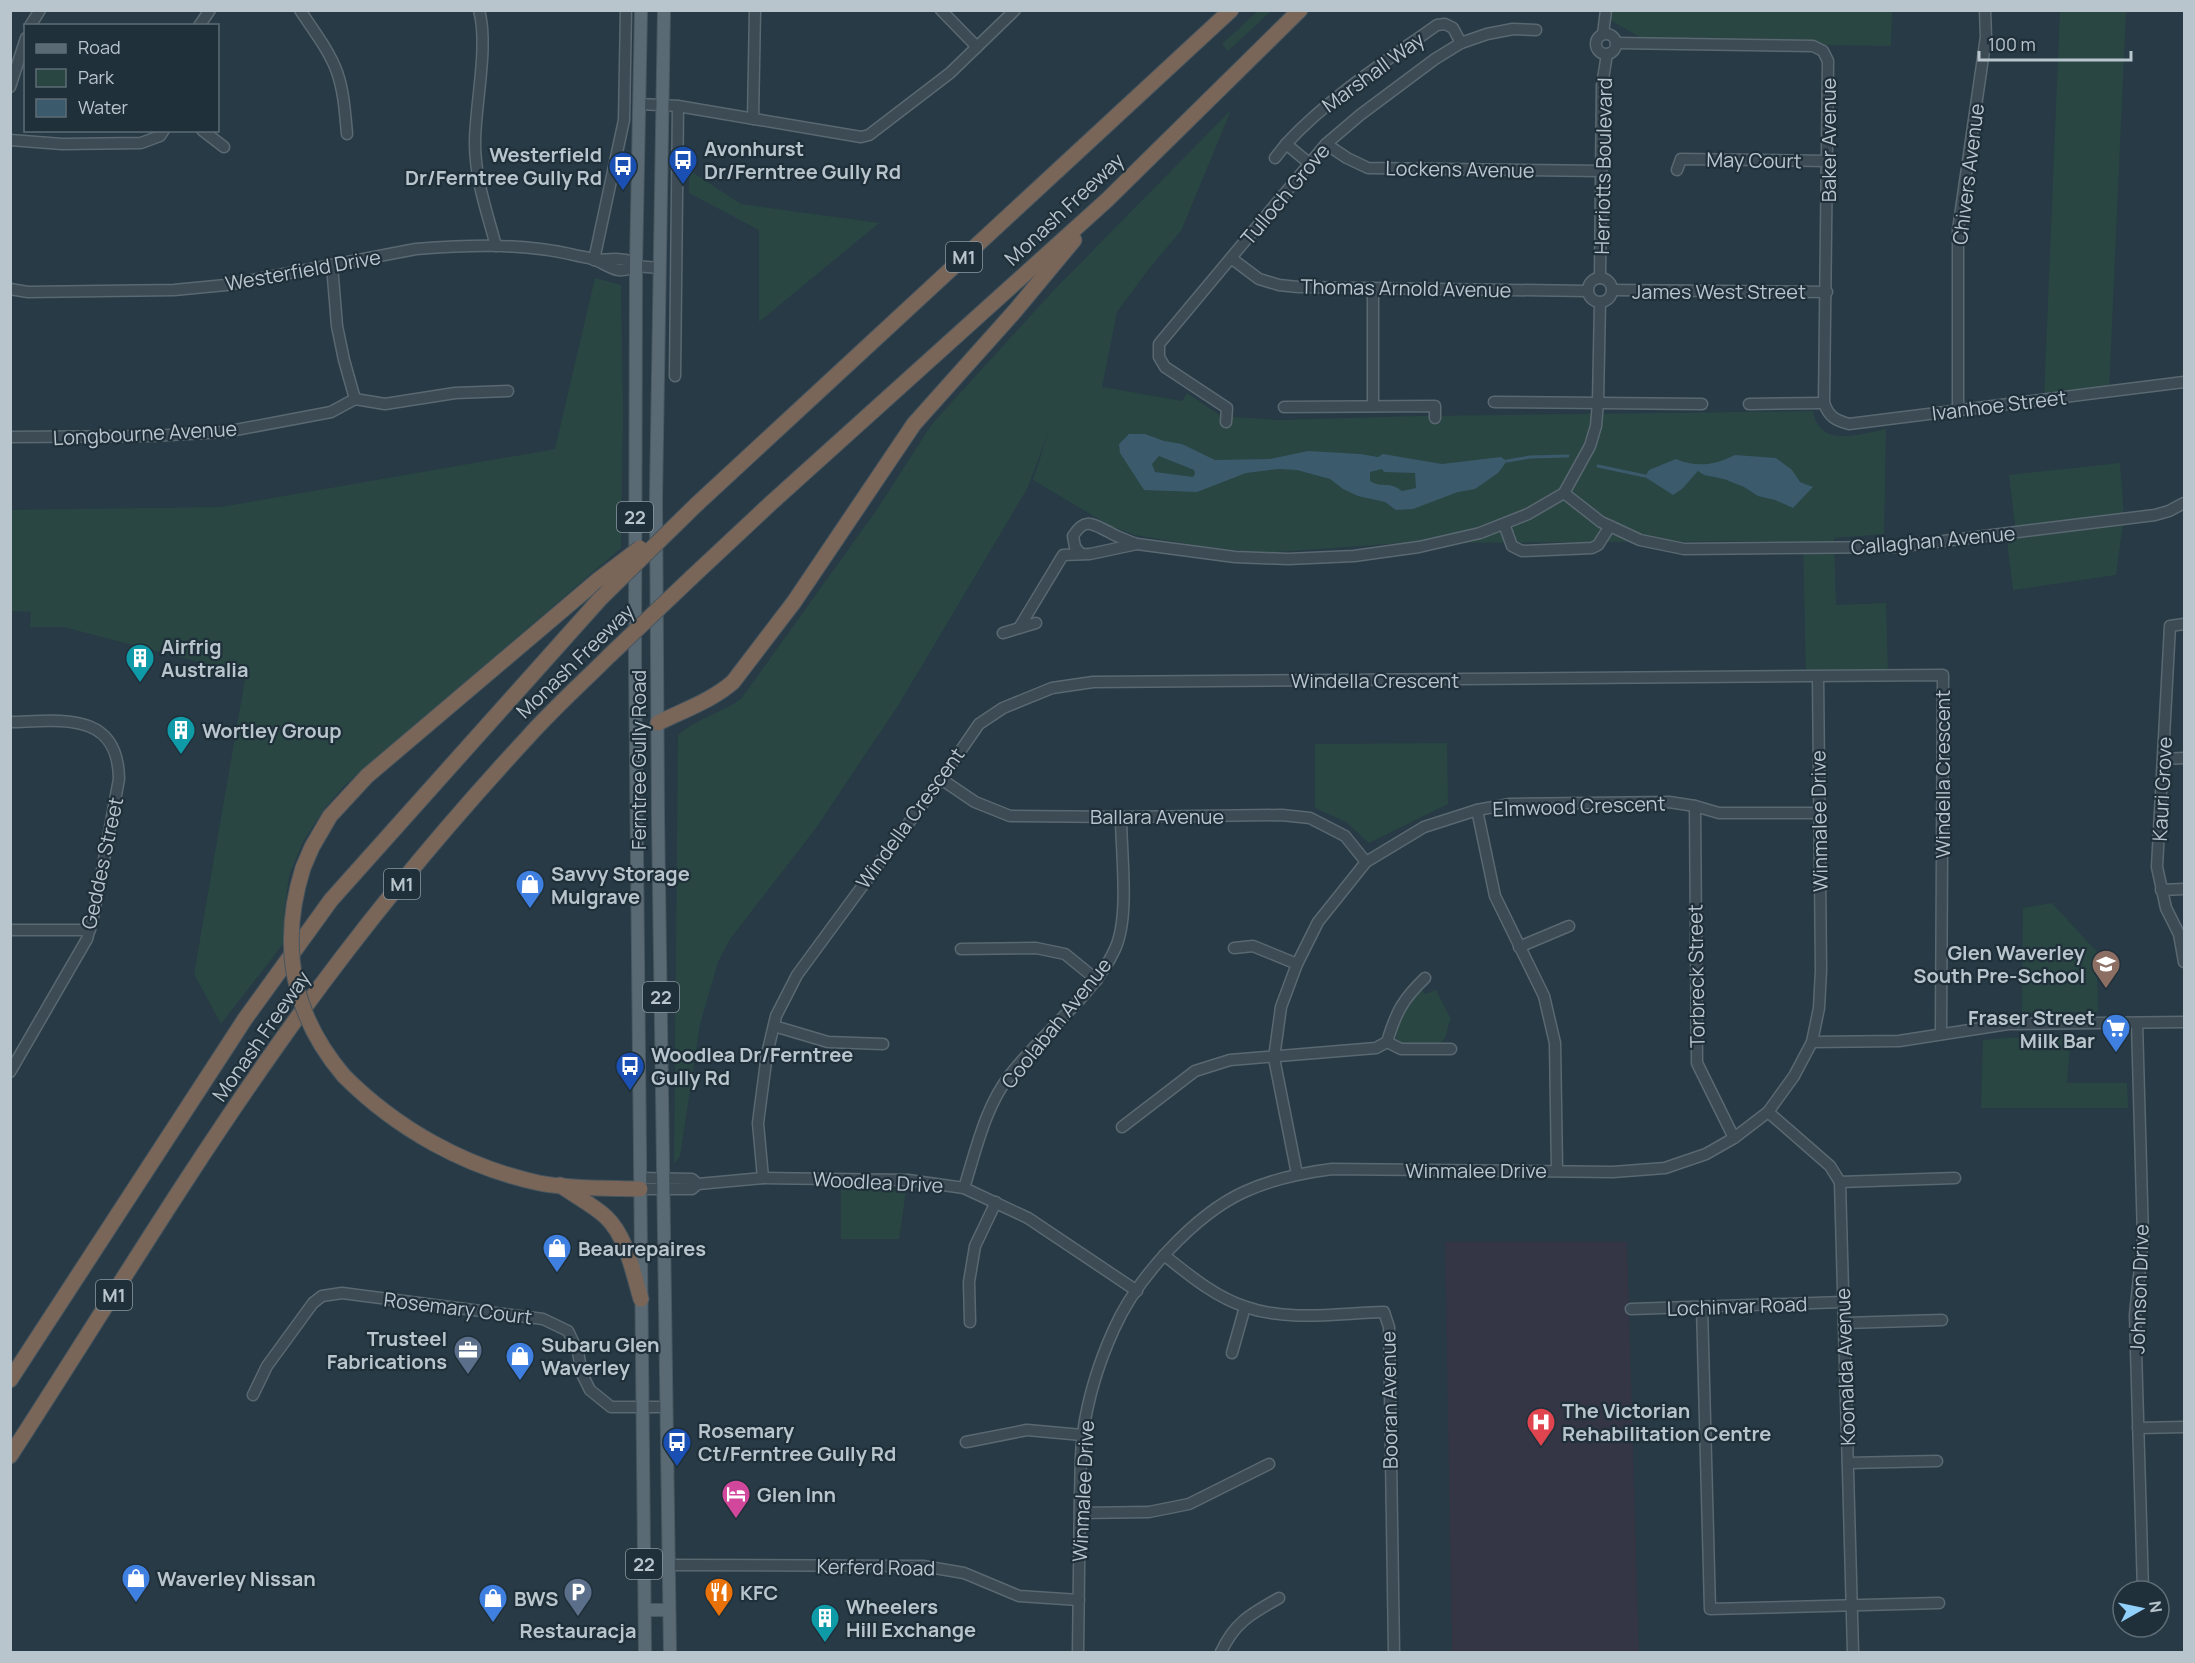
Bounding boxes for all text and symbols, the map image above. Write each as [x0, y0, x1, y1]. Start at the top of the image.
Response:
legend [24, 24, 219, 132]
scale bar [1979, 24, 2130, 62]
street label: Marshall Way [1316, 25, 1430, 118]
text: 100 m [1988, 32, 2036, 56]
text: Road [78, 35, 121, 59]
text: Park [78, 65, 115, 89]
street label: Herriotts Boulevard [1588, 77, 1618, 255]
street label: Baker Avenue [1815, 78, 1842, 202]
text: Water [78, 95, 128, 119]
street label: Chivers Avenue [1946, 102, 1990, 246]
place label: Avonhurst Dr/Ferntree Gully Rd [704, 135, 901, 185]
street label: Tulloch Grove [1235, 137, 1335, 251]
place label: Westerfield Dr/Ferntree Gully Rd [405, 141, 602, 191]
bus stop icon: Avonhurst Dr/Ferntree Gully Rd [667, 144, 699, 186]
street label: Monash Freeway [999, 146, 1130, 271]
street label: May Court [1706, 146, 1802, 174]
bus stop icon: Westerfield Dr/Ferntree Gully Rd [607, 150, 639, 192]
street label: Lockens Avenue [1385, 154, 1535, 184]
road number: M1 [946, 242, 982, 272]
street label: Westerfield Drive [223, 243, 383, 297]
street label: Thomas Arnold Avenue [1300, 273, 1512, 303]
street label: James West Street [1632, 278, 1806, 305]
street label: Ivanhoe Street [1930, 383, 2068, 427]
street label: Longbourne Avenue [52, 415, 238, 451]
road number: 22 [617, 502, 653, 532]
street label: Callaghan Avenue [1850, 519, 2016, 561]
street label: Monash Freeway [510, 598, 640, 724]
place label: Airfrig Australia [161, 633, 248, 683]
building icon: Airfrig Australia [124, 642, 156, 684]
street label: Windella Crescent [1291, 667, 1459, 694]
street label: Ferntree Gully Road [625, 670, 652, 850]
street label: Windella Crescent [1929, 690, 1956, 858]
building icon: Wortley Group [165, 714, 197, 756]
place label: Wortley Group [202, 717, 342, 744]
street label: Kauri Grove [2146, 736, 2178, 842]
street label: Windella Crescent [850, 742, 970, 894]
street label: Winmalee Drive [1804, 750, 1834, 892]
street label: Elmwood Crescent [1492, 789, 1666, 823]
street label: Geddes Street [75, 794, 129, 932]
street label: Ballara Avenue [1090, 803, 1224, 830]
place label: Savvy Storage Mulgrave [551, 860, 690, 910]
shop icon: Savvy Storage Mulgrave [514, 868, 546, 910]
road number: M1 [384, 869, 420, 899]
street label: Torbreck Street [1681, 904, 1711, 1048]
place label: Glen Waverley South Pre-School [1913, 939, 2086, 989]
school or university icon: Glen Waverley South Pre-School [2090, 948, 2122, 990]
street label: Coolabah Avenue [995, 952, 1117, 1094]
street label: Monash Freeway [206, 965, 316, 1107]
road number: 22 [643, 982, 679, 1012]
place label: Fraser Street Milk Bar [1968, 1004, 2095, 1054]
supermarket icon: Fraser Street Milk Bar [2100, 1012, 2132, 1054]
place label: Woodlea Dr/Ferntree Gully Rd [651, 1041, 853, 1091]
bus stop icon: Woodlea Dr/Ferntree Gully Rd [614, 1050, 646, 1092]
street label: Winmalee Drive [1405, 1157, 1547, 1184]
street label: Woodlea Drive [812, 1165, 944, 1199]
street label: Johnson Drive [2123, 1224, 2155, 1354]
shop icon: Beaurepaires [541, 1232, 573, 1274]
place label: Beaurepaires [578, 1235, 706, 1262]
road number: M1 [96, 1280, 132, 1310]
street label: Rosemary Court [382, 1286, 534, 1330]
street label: Koonalda Avenue [1829, 1288, 1861, 1446]
street label: Lochinvar Road [1666, 1290, 1808, 1322]
place label: Trusteel Fabrications [327, 1325, 447, 1375]
place label: Subaru Glen Waverley [541, 1331, 660, 1381]
street label: Booran Avenue [1374, 1331, 1404, 1469]
office icon: Trusteel Fabrications [452, 1334, 484, 1376]
shop icon: Subaru Glen Waverley [504, 1340, 536, 1382]
place label: The Victorian Rehabilitation Centre [1562, 1397, 1771, 1447]
hospital icon: The Victorian Rehabilitation Centre [1525, 1406, 1557, 1448]
place label: Rosemary Ct/Ferntree Gully Rd [698, 1417, 896, 1467]
street label: Winmalee Drive [1066, 1420, 1100, 1562]
bus stop icon: Rosemary Ct/Ferntree Gully Rd [661, 1426, 693, 1468]
hotel icon: Glen Inn [720, 1478, 752, 1520]
place label: Glen Inn [757, 1481, 836, 1508]
road number: 22 [626, 1549, 662, 1579]
street label: Kerferd Road [816, 1552, 936, 1582]
shop icon: Waverley Nissan [120, 1562, 152, 1604]
place label: Waverley Nissan [157, 1565, 316, 1592]
parking icon: Restauracja [562, 1576, 594, 1618]
restaurant icon: KFC [703, 1576, 735, 1618]
place label: KFC [740, 1579, 778, 1606]
north arrow [2111, 1579, 2171, 1639]
shop icon: BWS [477, 1582, 509, 1624]
place label: BWS [514, 1585, 558, 1612]
place label: Wheelers Hill Exchange [846, 1593, 976, 1643]
text: N [2144, 1599, 2168, 1614]
building icon: Wheelers Hill Exchange [809, 1602, 841, 1644]
place label: Restauracja [520, 1617, 636, 1644]

